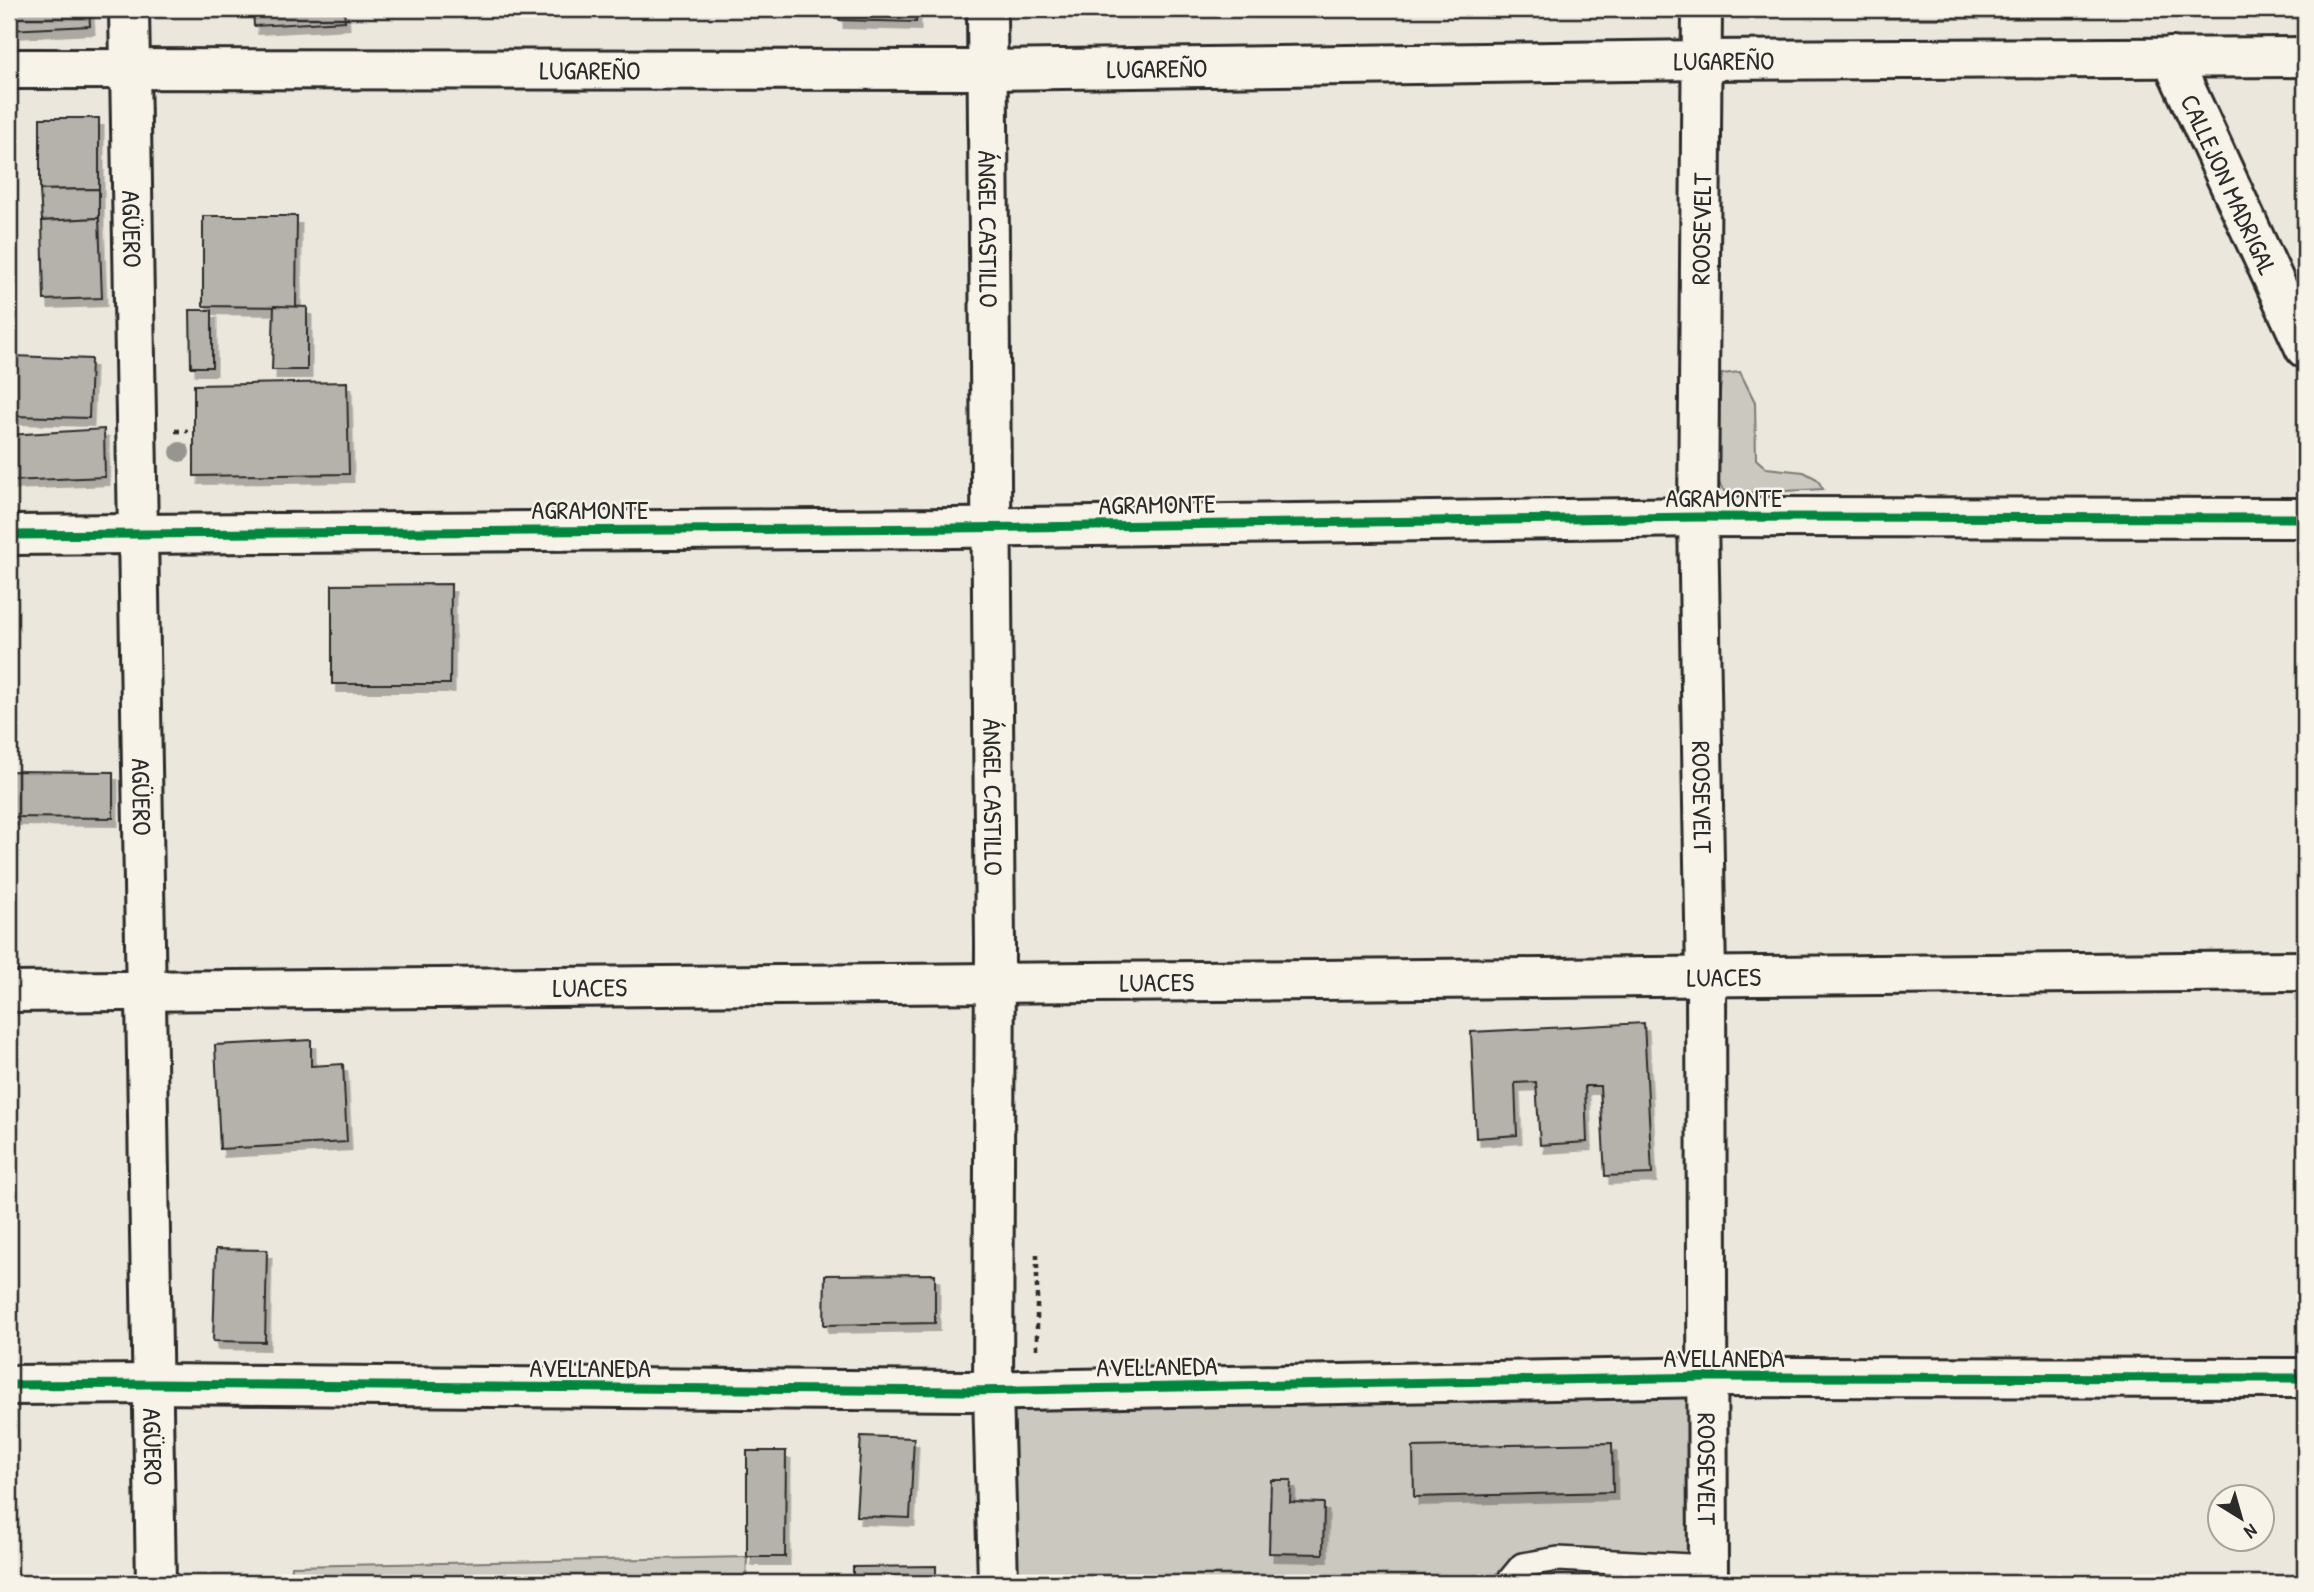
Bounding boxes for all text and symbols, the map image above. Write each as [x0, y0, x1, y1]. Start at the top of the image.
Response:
street label: LUGAREÑO [1673, 42, 1774, 78]
street label: LUGAREÑO [1106, 49, 1208, 86]
street label: LUGAREÑO [540, 52, 640, 87]
street label: CALLEJON MADRIGAL [2173, 88, 2286, 280]
street label: ÁNGEL CASTILLO [971, 150, 1007, 308]
street label: ROOSEVELT [1683, 172, 1719, 285]
street label: AGÜERO [115, 190, 151, 268]
street label: AGRAMONTE [1665, 480, 1783, 515]
street label: AGRAMONTE [1098, 485, 1216, 523]
street label: AGRAMONTE [531, 492, 649, 527]
street label: ÁNGEL CASTILLO [976, 718, 1012, 876]
street label: ROOSEVELT [1684, 741, 1721, 854]
street label: AGÜERO [124, 758, 161, 836]
street label: LUACES [1687, 958, 1761, 994]
street label: LUACES [1120, 964, 1194, 999]
street label: LUACES [553, 969, 627, 1005]
street label: AVELLANEDA [1663, 1340, 1785, 1375]
street label: AVELLANEDA [1096, 1347, 1218, 1385]
street label: AVELLANEDA [529, 1350, 651, 1385]
street label: AGÜERO [136, 1408, 172, 1486]
street label: ROOSEVELT [1690, 1413, 1725, 1526]
north arrow [2206, 1484, 2276, 1554]
text: N [2239, 1518, 2263, 1545]

